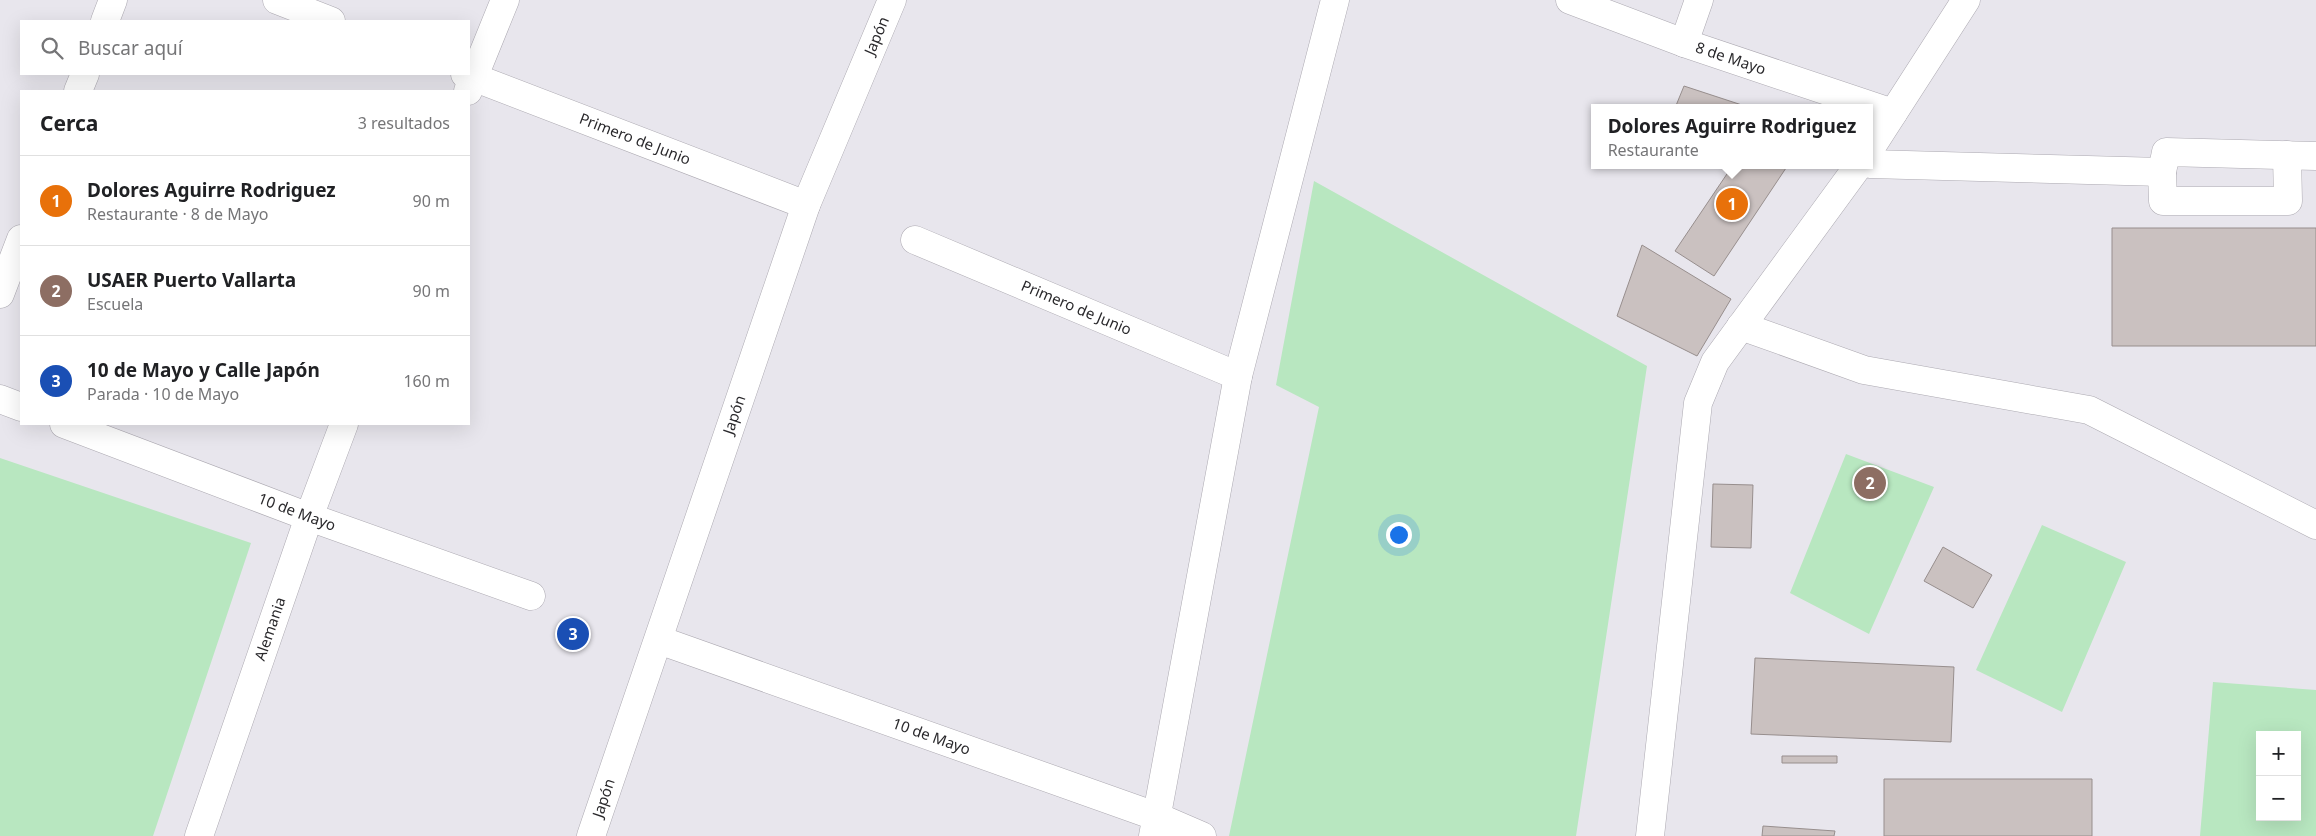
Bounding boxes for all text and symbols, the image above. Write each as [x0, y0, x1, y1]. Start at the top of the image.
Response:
street label: Japón [858, 13, 893, 60]
search box [20, 20, 470, 75]
icon: search [38, 34, 66, 62]
text: Buscar aquí [78, 35, 183, 61]
street label: 8 de Mayo [1693, 37, 1769, 79]
popup [1591, 104, 1873, 169]
street label: Primero de Junio [577, 108, 694, 169]
text: Cerca [40, 109, 98, 137]
text: 3 resultados [358, 112, 450, 134]
text: Dolores Aguirre Rodriguez [1608, 113, 1856, 139]
text: Restaurante [1608, 139, 1699, 161]
text: Dolores Aguirre Rodriguez [87, 177, 336, 203]
pin: 1 [1716, 185, 1748, 223]
text: 1 [51, 190, 61, 212]
text: 90 m [413, 190, 450, 212]
text: Restaurante · 8 de Mayo [87, 203, 269, 225]
text: USAER Puerto Vallarta [87, 267, 296, 293]
street label: Primero de Junio [1019, 275, 1135, 339]
text: 2 [51, 280, 61, 302]
text: 90 m [413, 280, 450, 302]
text: Escuela [87, 293, 143, 315]
text: 10 de Mayo y Calle Japón [87, 357, 320, 383]
text: 3 [51, 370, 61, 392]
text: 160 m [403, 370, 450, 392]
text: Parada · 10 de Mayo [87, 383, 239, 405]
street label: Japón [717, 392, 750, 439]
pin: 2 [1854, 464, 1886, 502]
street label: 10 de Mayo [256, 488, 339, 535]
your location [1386, 522, 1412, 548]
street label: Alemania [249, 594, 290, 663]
pin: 3 [557, 615, 589, 653]
street label: 10 de Mayo [890, 713, 973, 759]
map controls [2256, 731, 2301, 821]
button: + [2256, 731, 2301, 776]
street label: Japón [586, 776, 619, 822]
button: − [2256, 776, 2301, 821]

